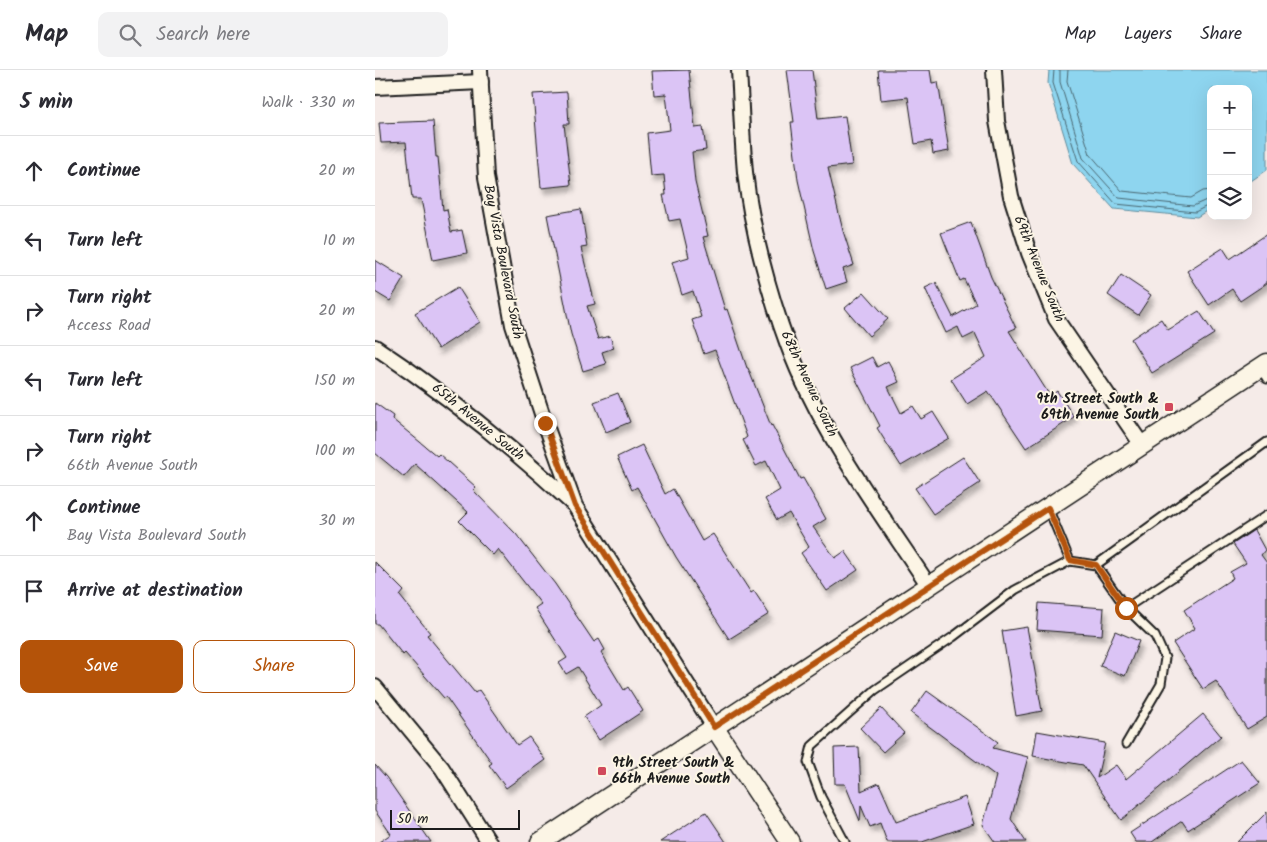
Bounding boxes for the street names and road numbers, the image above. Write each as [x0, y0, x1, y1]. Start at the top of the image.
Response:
street label: Bay Vista Boulevard South [477, 183, 529, 341]
street label: 69th Avenue South [1008, 212, 1070, 326]
street label: 68th Avenue South [775, 327, 843, 441]
street label: 65th Avenue South [427, 378, 529, 466]

